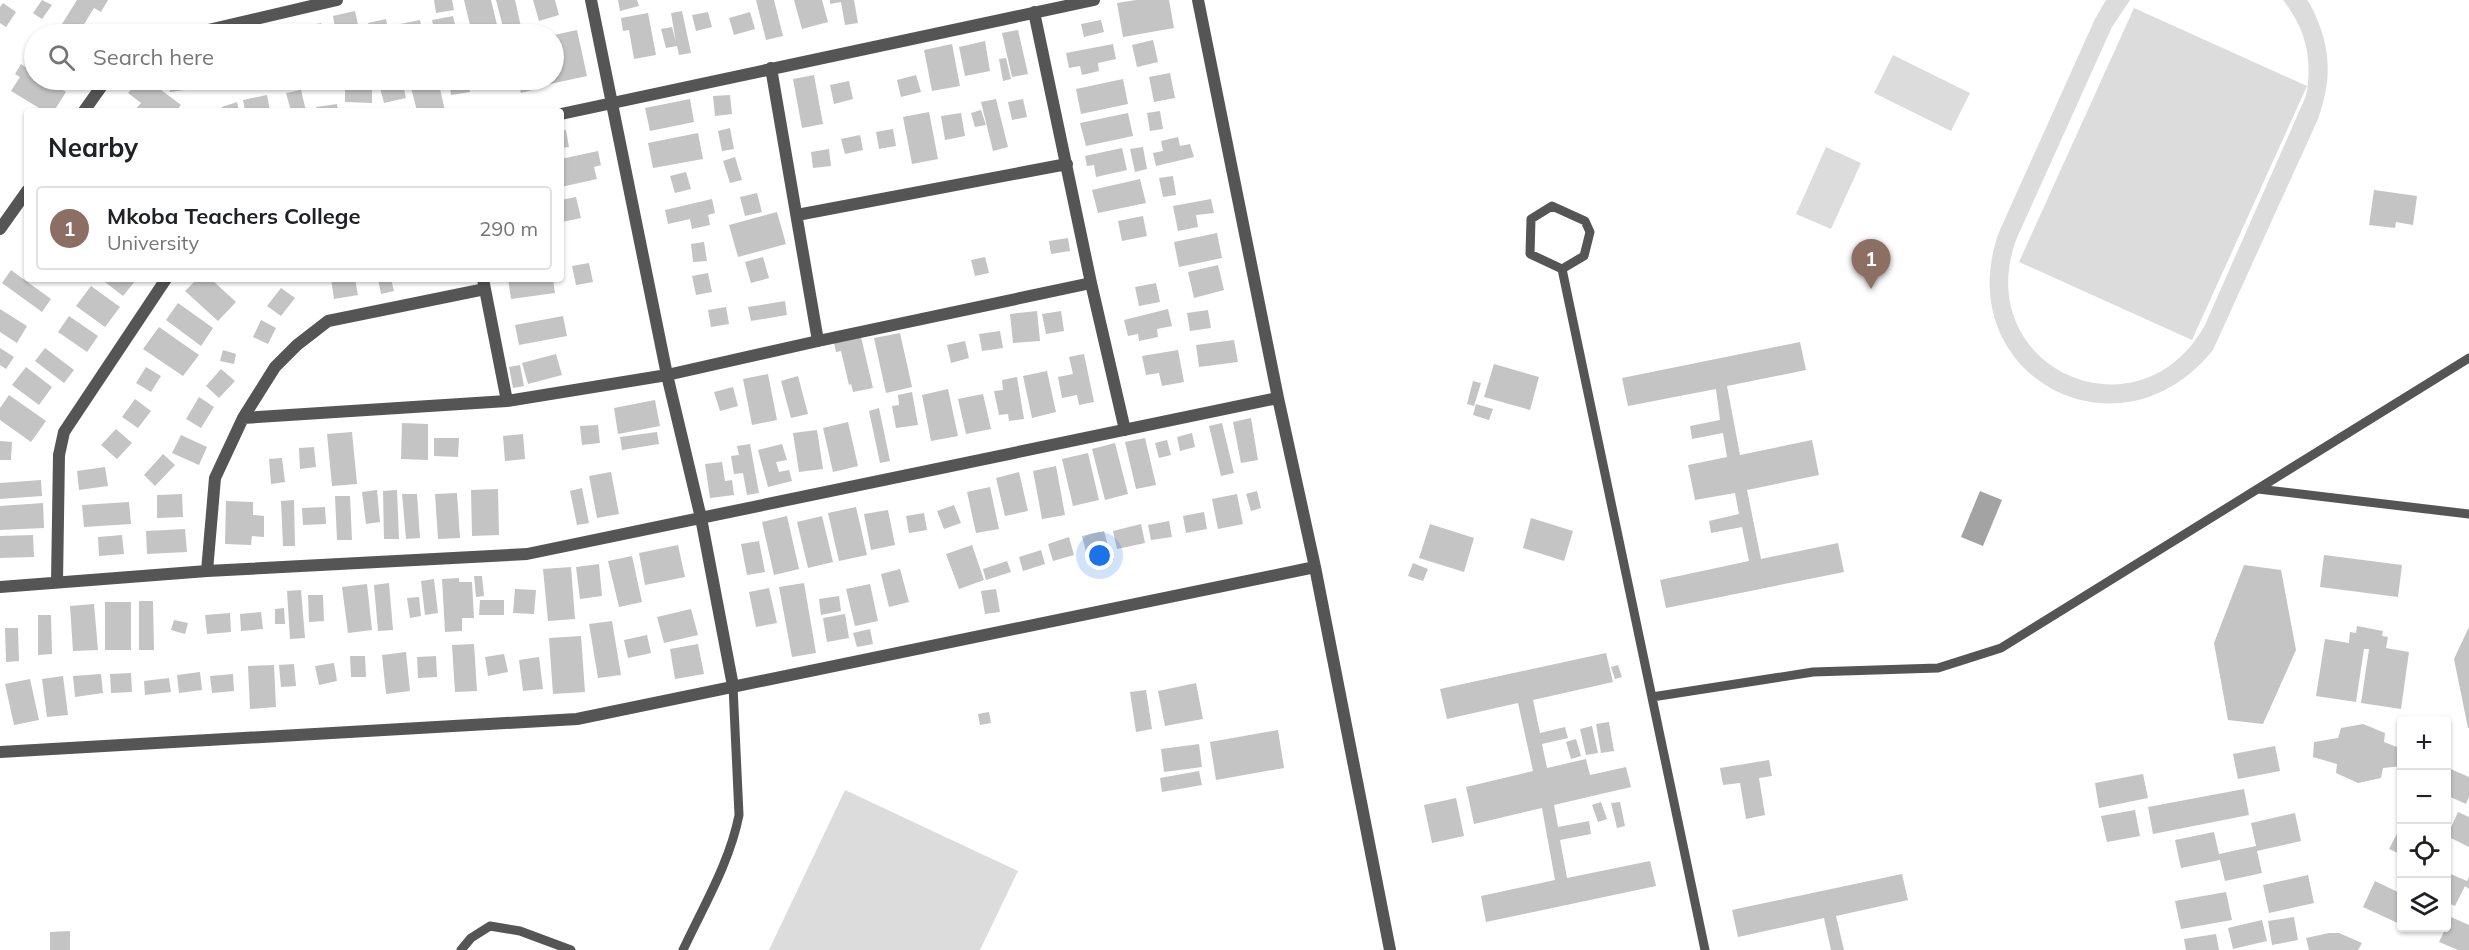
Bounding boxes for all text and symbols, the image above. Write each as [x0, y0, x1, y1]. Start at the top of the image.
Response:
search box [24, 24, 564, 90]
icon: search [45, 41, 78, 74]
text: Search here [93, 43, 214, 71]
text: Nearby [48, 131, 138, 164]
text: Mkoba Teachers College [107, 202, 361, 230]
text: 1 [64, 216, 76, 241]
text: 290 m [479, 216, 538, 241]
text: University [107, 230, 199, 255]
pin: 1 [1852, 240, 1890, 289]
your location [1085, 541, 1114, 570]
map controls [2397, 716, 2451, 932]
button: + [2397, 716, 2451, 770]
button: − [2397, 770, 2451, 824]
button: locate [2397, 824, 2451, 878]
button: layers [2397, 878, 2451, 932]

